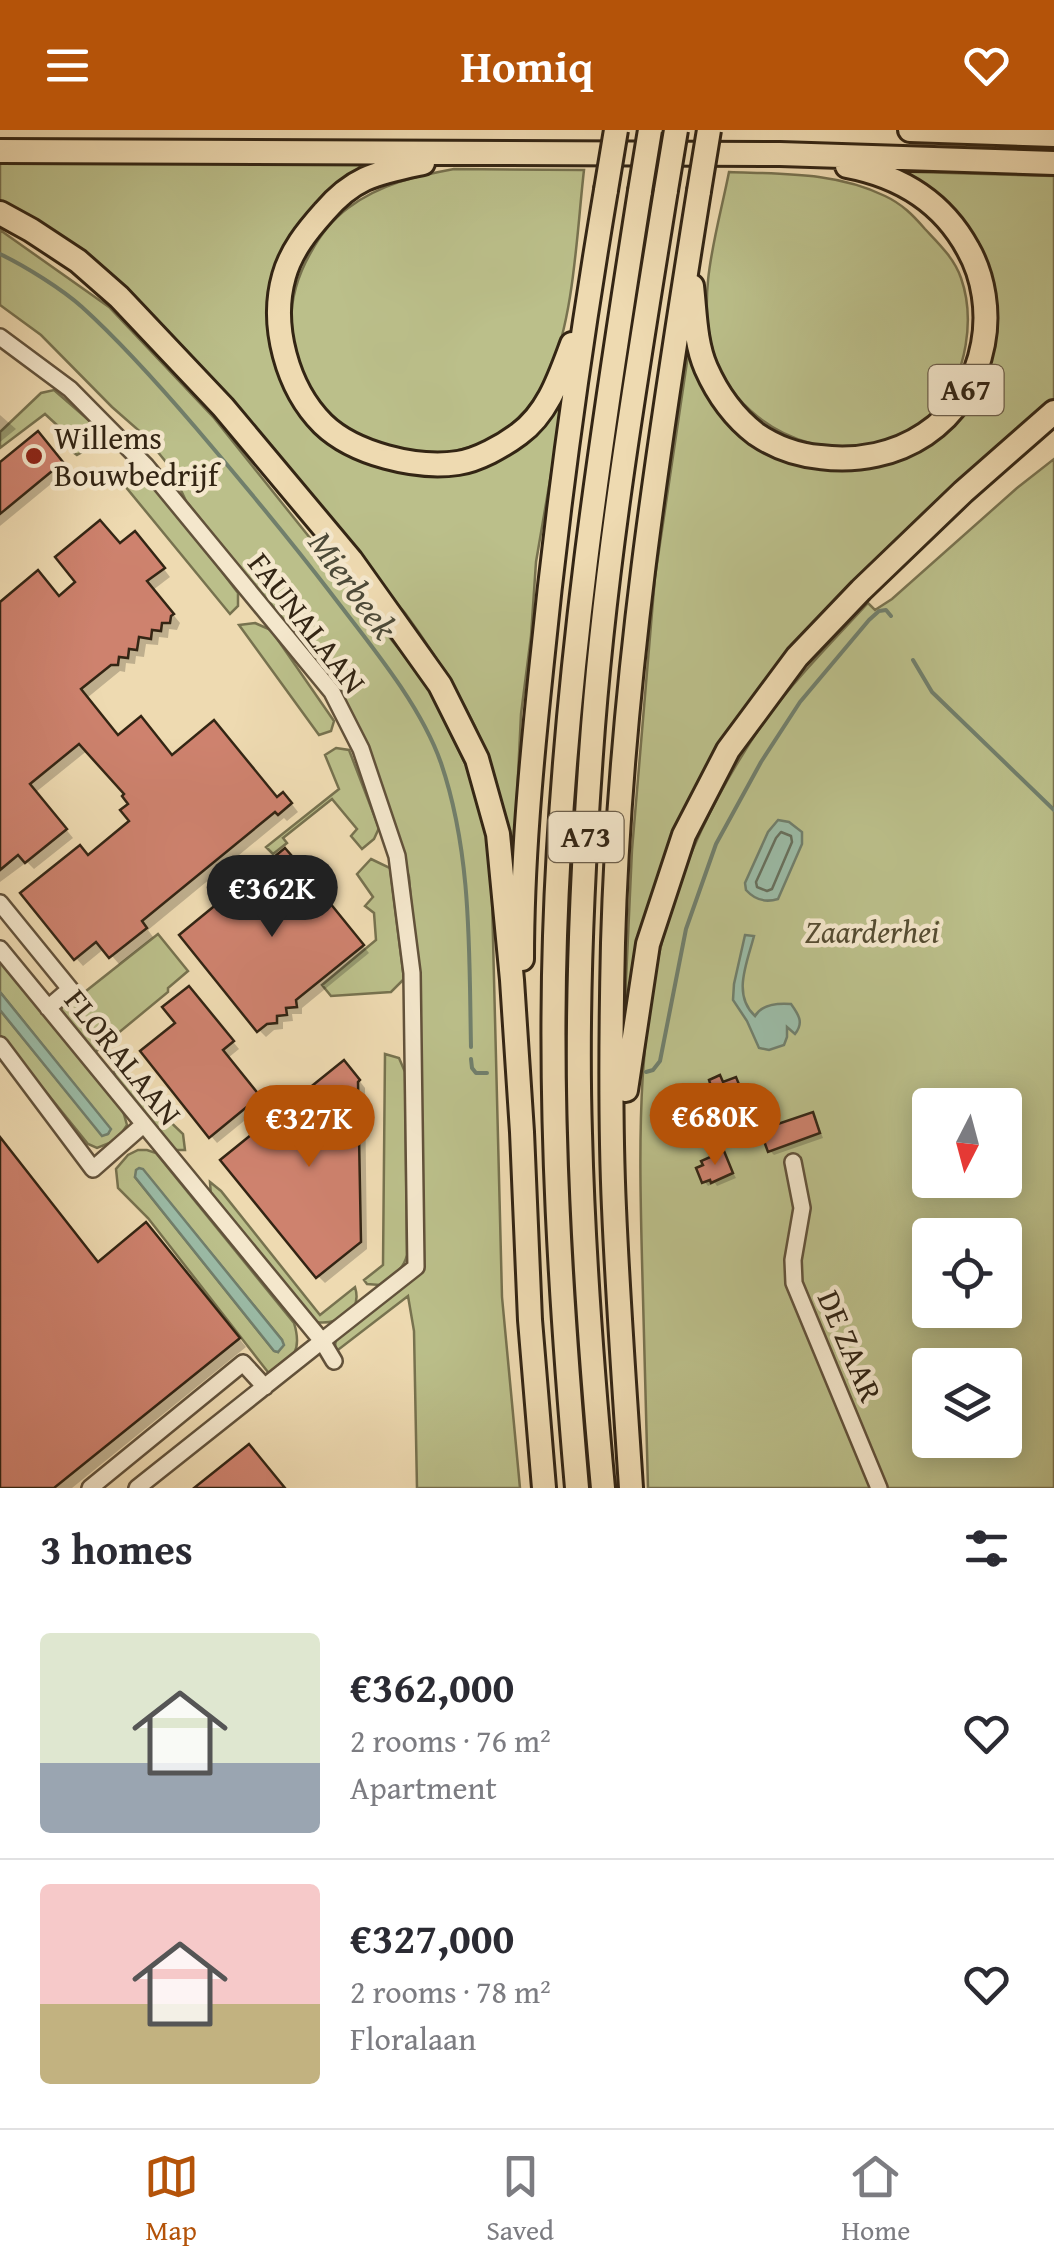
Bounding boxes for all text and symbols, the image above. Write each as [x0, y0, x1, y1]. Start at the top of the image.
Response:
text: Homiq [461, 33, 593, 98]
icon: menu [40, 38, 95, 93]
icon: heart [959, 38, 1014, 93]
road number: A67 [928, 365, 1004, 415]
place label: Willems Bouwbedrijf [54, 414, 222, 498]
marker: Willems Bouwbedrijf [23, 445, 45, 467]
water label: Mierbeek [297, 520, 411, 650]
street label: FAUNALAAN [237, 542, 378, 703]
road number: A73 [548, 812, 624, 862]
pin: €362K [202, 855, 342, 940]
text: €362K [229, 864, 315, 911]
park label: Zaarderhei [805, 908, 939, 955]
street label: FLORALAAN [54, 978, 193, 1135]
pin: €680K [645, 1083, 785, 1168]
pin: €327K [239, 1085, 379, 1170]
north arrow [912, 1088, 1022, 1198]
map controls [912, 1088, 1022, 1458]
text: €680K [672, 1092, 758, 1139]
text: €327K [266, 1094, 352, 1141]
button: locate [912, 1218, 1022, 1328]
street label: DE ZAAR [806, 1283, 895, 1409]
button: layers [912, 1348, 1022, 1458]
text: 3 homes [40, 1518, 193, 1579]
icon: filters [959, 1521, 1014, 1576]
text: €362,000 [350, 1656, 514, 1717]
icon: home [120, 1673, 240, 1793]
icon: heart [959, 1706, 1014, 1761]
text: 2 rooms · 76 m² [350, 1717, 551, 1764]
text: Apartment [350, 1764, 497, 1811]
text: €327,000 [350, 1907, 514, 1968]
icon: home [120, 1924, 240, 2044]
icon: heart [959, 1957, 1014, 2012]
text: 2 rooms · 78 m² [350, 1968, 551, 2015]
text: Floralaan [350, 2015, 476, 2062]
tab: Map [144, 2149, 199, 2250]
tab: Saved [486, 2149, 554, 2250]
tab: Home [841, 2149, 910, 2250]

